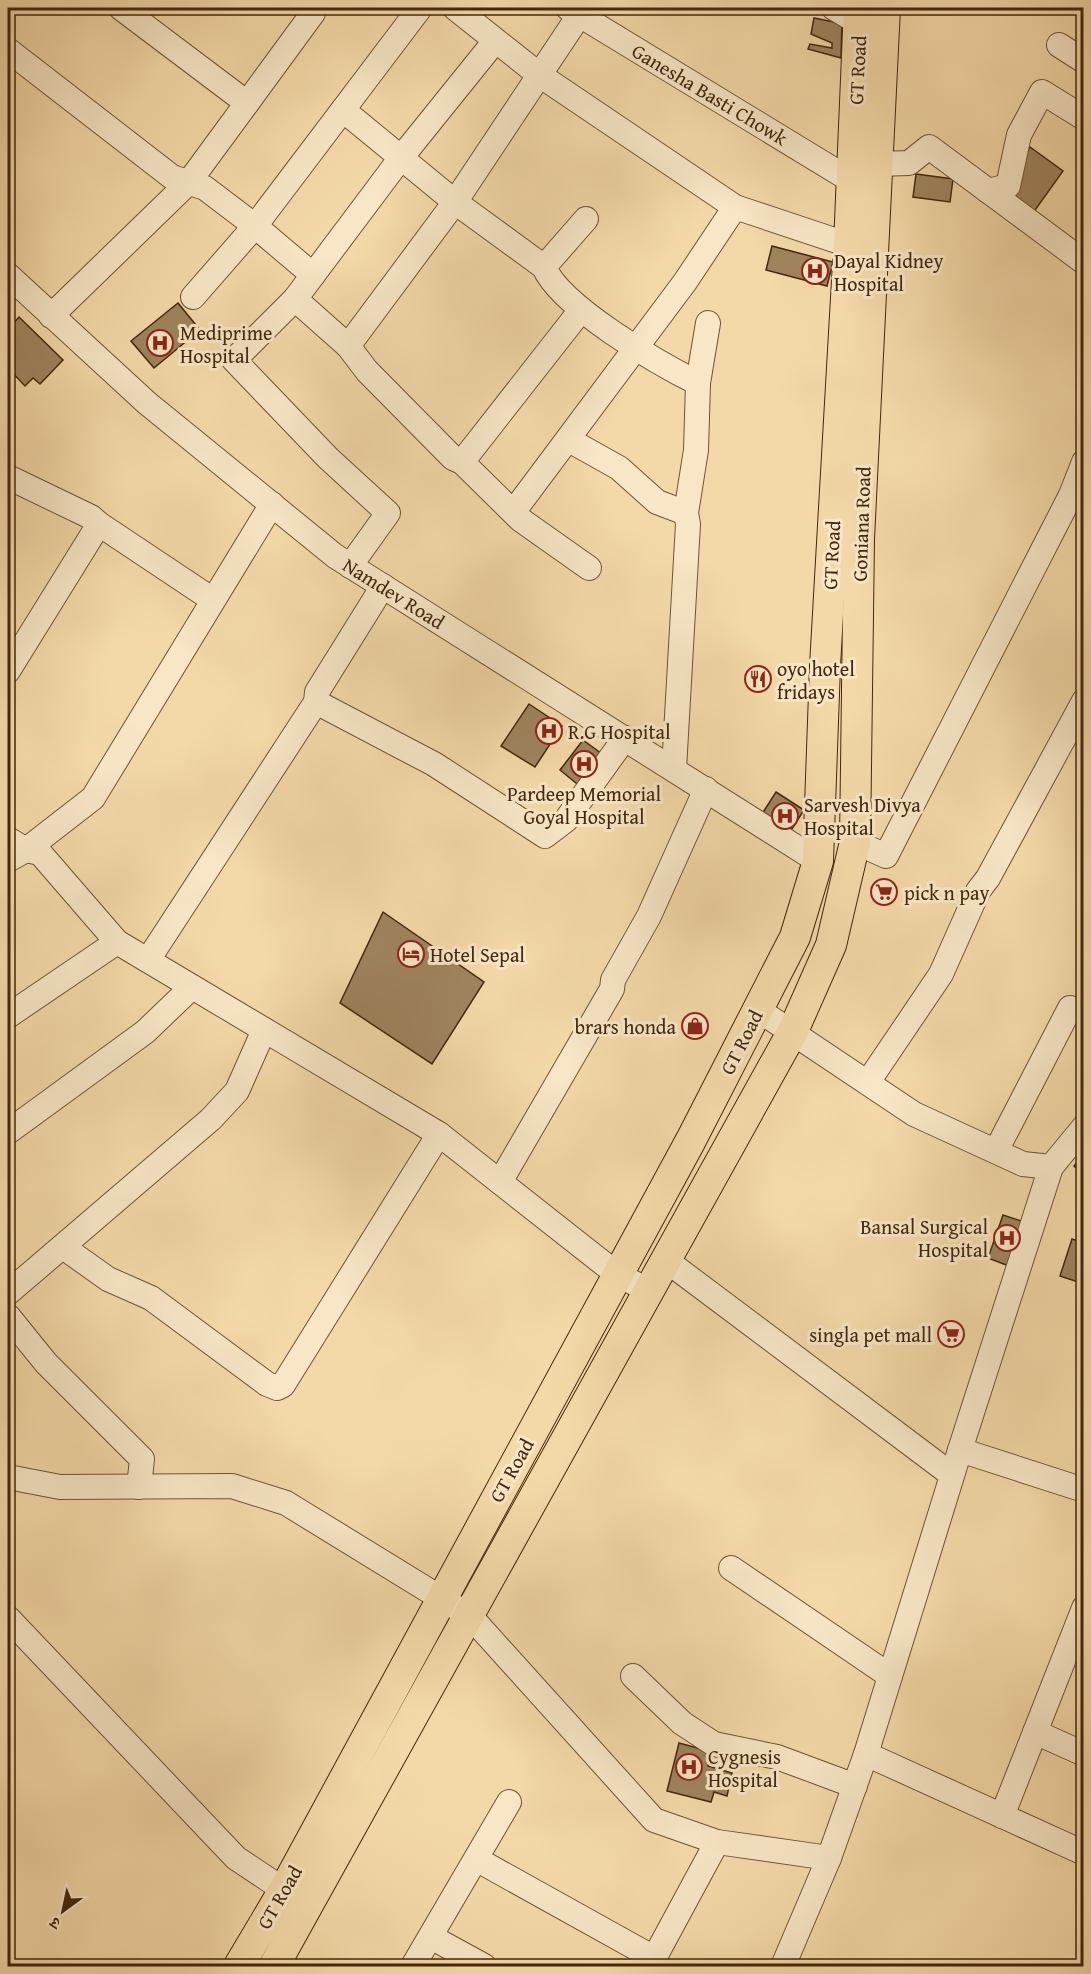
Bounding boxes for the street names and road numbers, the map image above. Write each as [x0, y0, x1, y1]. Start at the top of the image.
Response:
street label: GT Road [841, 34, 873, 105]
street label: Ganesha Basti Chowk [627, 36, 794, 152]
street label: Goniana Road [844, 466, 878, 582]
street label: GT Road [815, 519, 847, 590]
street label: Namdev Road [337, 550, 451, 636]
street label: GT Road [712, 1004, 770, 1079]
street label: GT Road [482, 1432, 541, 1507]
street label: GT Road [249, 1859, 309, 1934]

